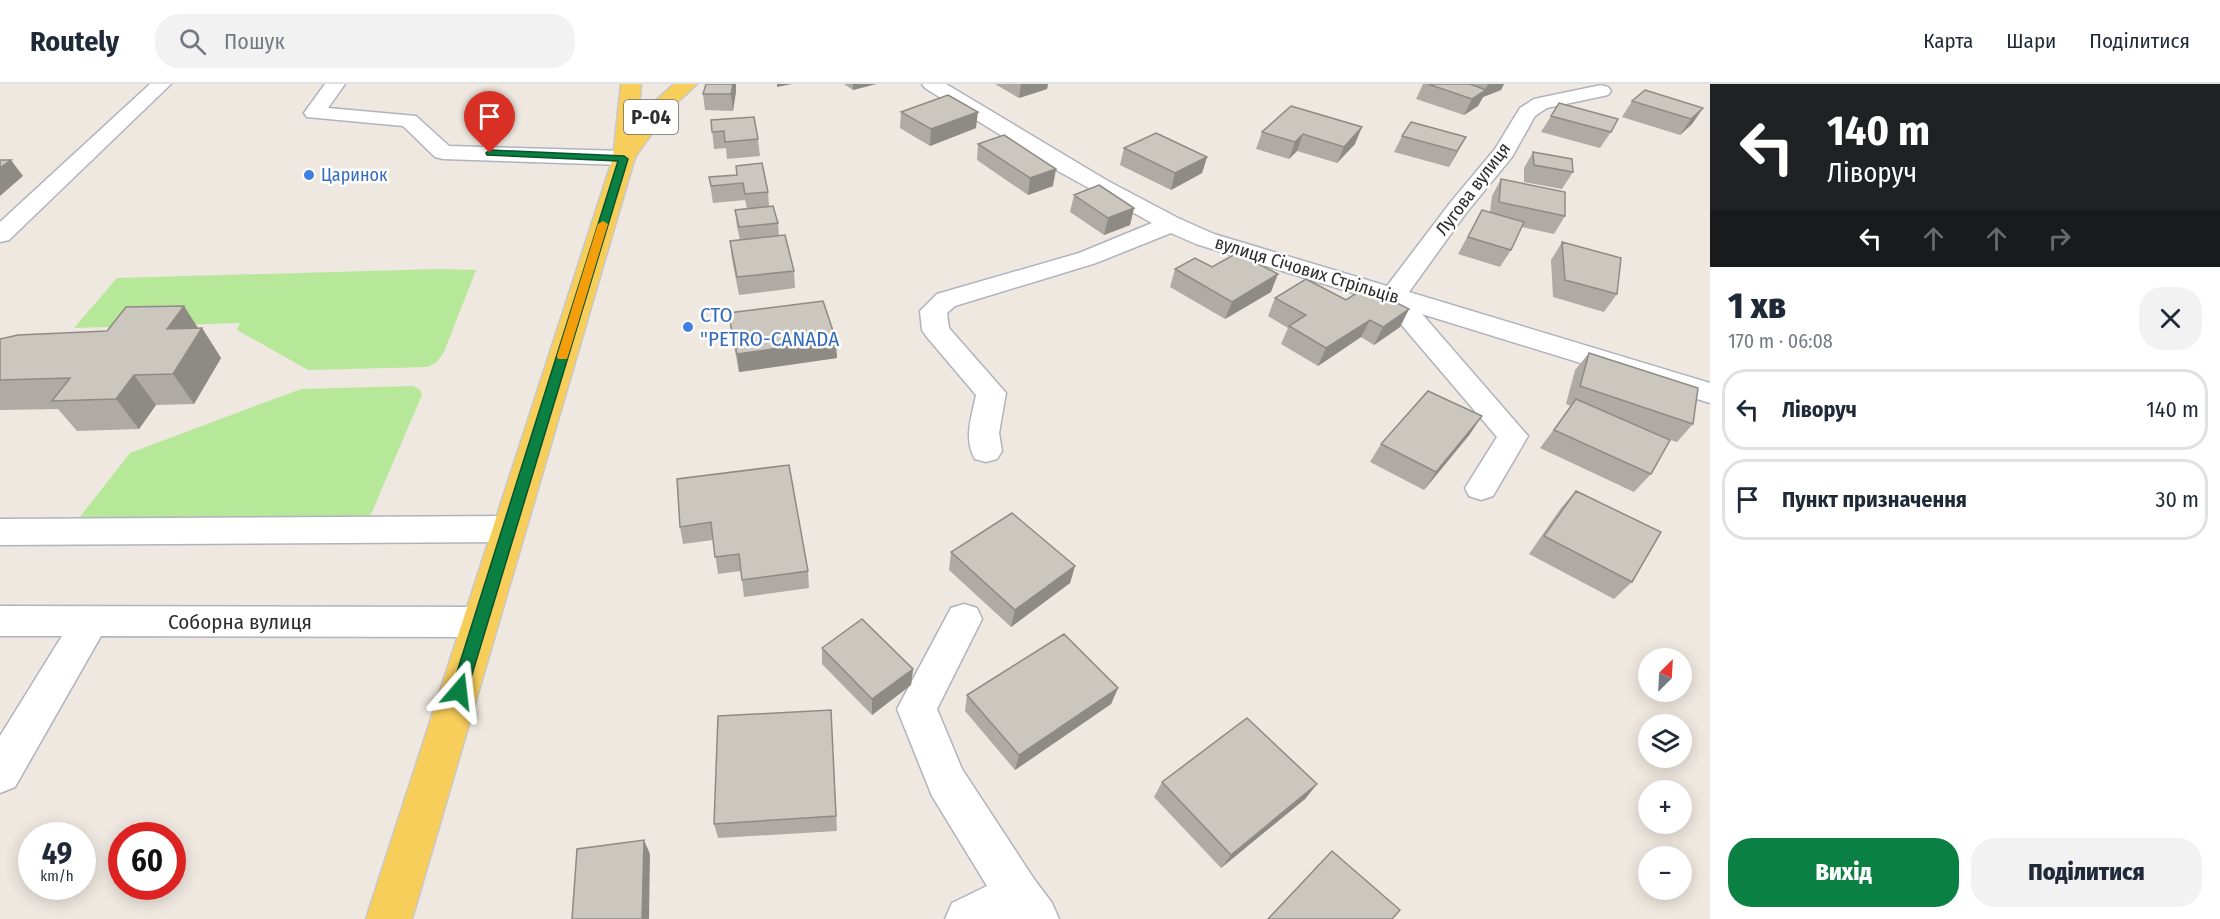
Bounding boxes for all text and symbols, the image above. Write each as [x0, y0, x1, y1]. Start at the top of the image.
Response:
search box [155, 14, 575, 68]
text: Routely [30, 25, 119, 58]
icon: search [176, 25, 209, 58]
text: Пошук [224, 28, 285, 55]
text: Карта [1923, 28, 1973, 54]
text: Шари [2006, 28, 2056, 54]
text: Поділитися [2089, 28, 2190, 54]
pin [464, 91, 515, 153]
icon: arrive [473, 100, 506, 133]
road number: Р-04 [624, 100, 678, 134]
text: 140 m [1827, 106, 1930, 156]
icon: left [1728, 108, 1806, 186]
street label: Лугова вулиця [1431, 138, 1515, 240]
text: Ліворуч [1827, 157, 1917, 189]
place label: Царинок [321, 164, 388, 186]
marker: Царинок [302, 168, 316, 182]
icon: left [1854, 222, 1887, 255]
icon: ahead [1917, 222, 1950, 255]
icon: ahead [1980, 222, 2013, 255]
icon: right [2043, 222, 2076, 255]
street label: вулиця Січових Стрільців [1212, 231, 1402, 309]
text: 1 хв [1728, 284, 1786, 328]
button: close [2139, 287, 2202, 350]
place label: СТО "PETRO-CANADA [700, 302, 839, 352]
marker: СТО "PETRO-CANADA [681, 320, 695, 334]
text: 170 m · 06:08 [1728, 329, 1833, 353]
icon: left [1731, 393, 1764, 426]
text: Ліворуч [1782, 396, 1857, 423]
text: 140 m [2146, 396, 2199, 423]
icon: arrive [1731, 483, 1764, 516]
text: Пункт призначення [1782, 486, 1967, 513]
text: 30 m [2156, 486, 2199, 513]
street label: Соборна вулиця [168, 609, 312, 635]
north arrow [1638, 648, 1692, 702]
map controls [1638, 648, 1692, 900]
position arrow [427, 659, 491, 723]
button: layers [1638, 714, 1692, 768]
button: + [1638, 780, 1692, 834]
speed limit sign: 60 [108, 822, 186, 900]
text: 49 [42, 836, 72, 872]
button: Вихід [1728, 838, 1959, 907]
button: Поділитися [1971, 838, 2202, 907]
button: − [1638, 846, 1692, 900]
text: km/h [40, 867, 74, 885]

